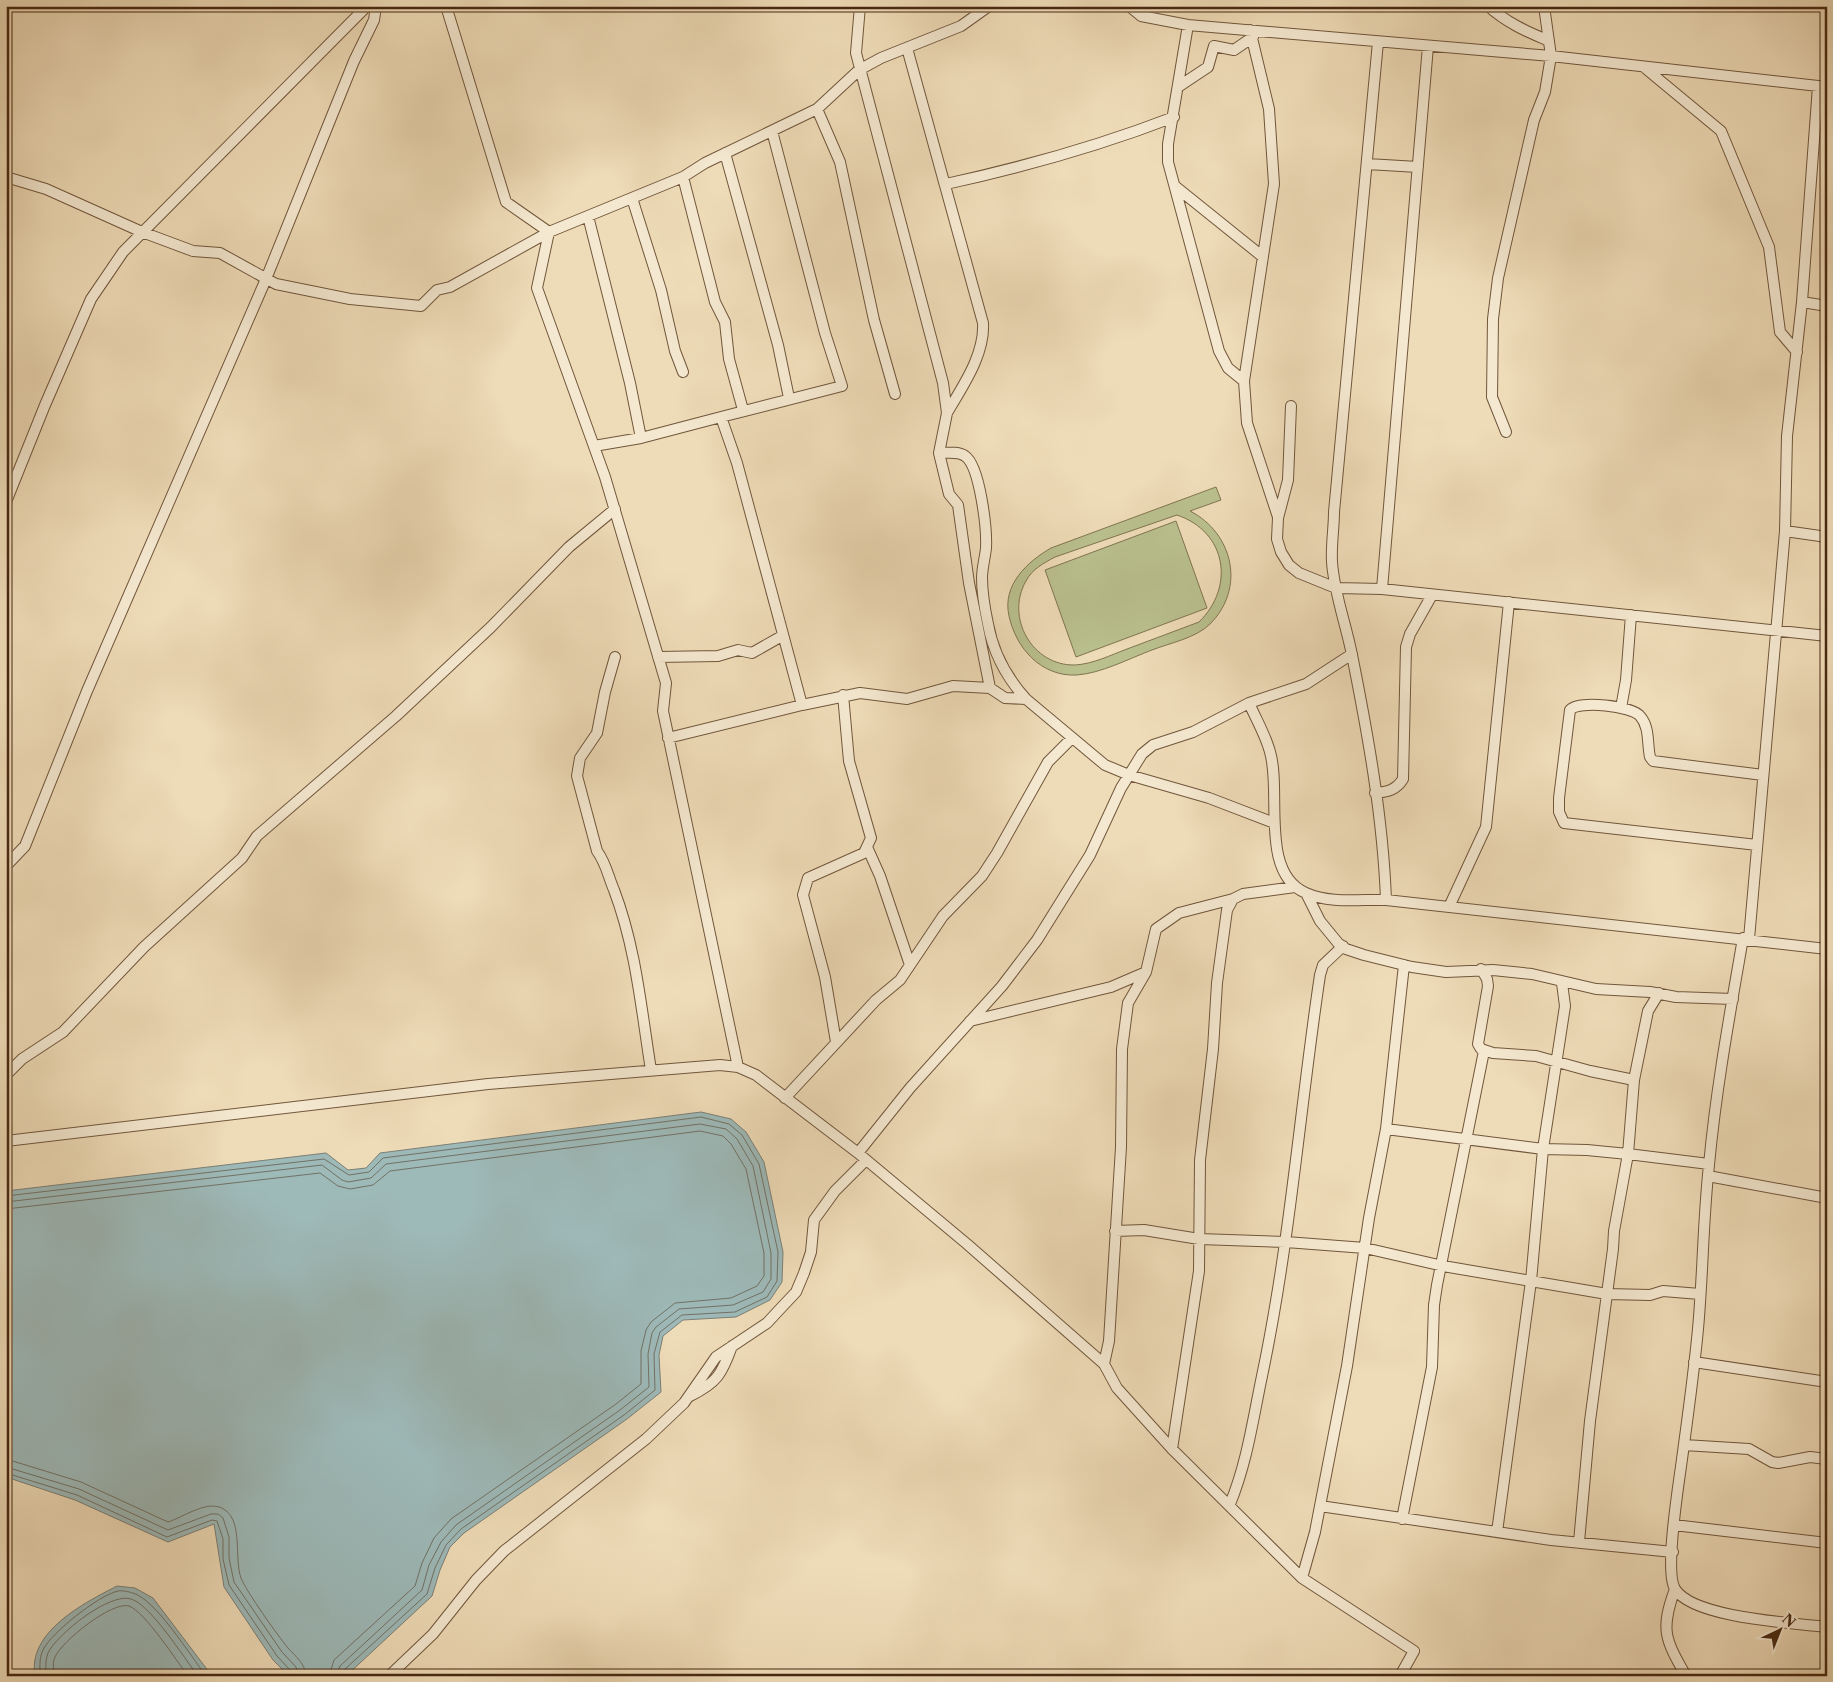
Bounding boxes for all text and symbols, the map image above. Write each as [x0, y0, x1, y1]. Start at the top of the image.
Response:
north arrow [1756, 1604, 1806, 1654]
text: N [1778, 1610, 1799, 1631]

